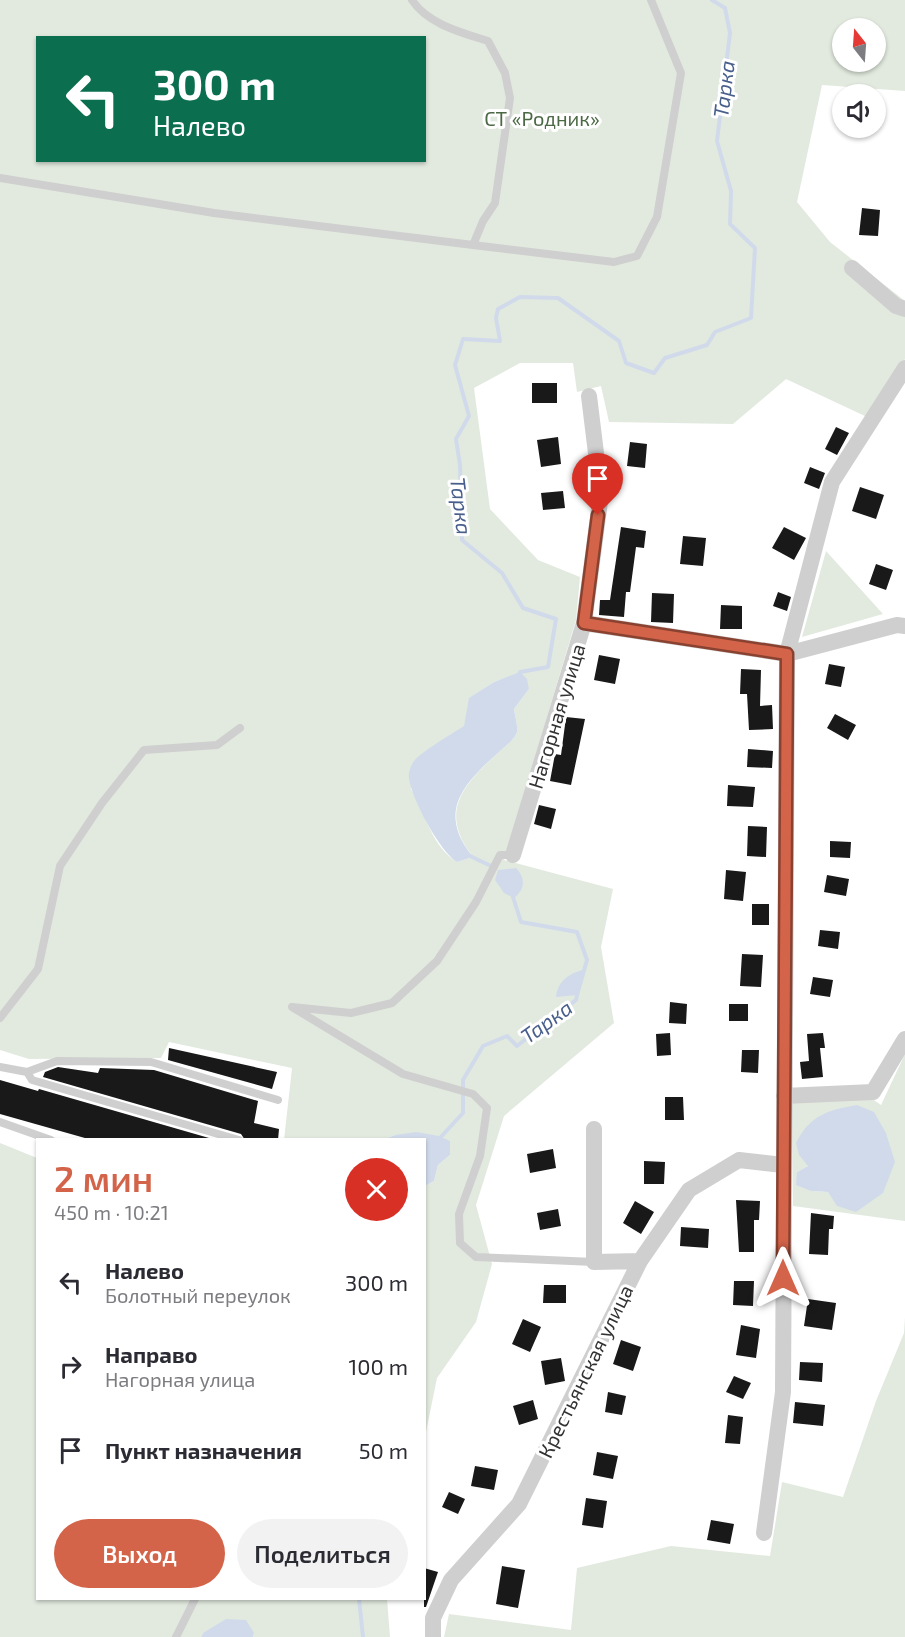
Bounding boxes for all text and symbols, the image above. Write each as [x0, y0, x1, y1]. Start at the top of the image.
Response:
north arrow [832, 18, 886, 72]
map controls [832, 18, 886, 138]
text: 300 m [153, 58, 276, 108]
water label: Тарка [707, 59, 739, 119]
icon: left [54, 60, 132, 138]
button: sound [832, 84, 886, 138]
park label: СТ «Родник» [484, 106, 600, 130]
text: Налево [153, 109, 246, 141]
pin [572, 453, 623, 515]
icon: arrive [581, 462, 614, 495]
water label: Тарка [446, 476, 478, 536]
street label: Нагорная улица [523, 641, 590, 792]
water label: Тарка [515, 994, 577, 1048]
text: 2 мин [54, 1156, 153, 1199]
button: close [345, 1158, 408, 1221]
text: 450 m · 10:21 [54, 1200, 169, 1224]
position arrow [751, 1246, 815, 1310]
text: Налево [105, 1257, 184, 1283]
icon: left [54, 1266, 87, 1299]
text: 300 m [345, 1269, 408, 1295]
street label: Крестьянская улица [533, 1280, 638, 1462]
text: Болотный переулок [105, 1283, 291, 1307]
text: Направо [105, 1341, 198, 1367]
icon: right [54, 1350, 87, 1383]
text: 100 m [349, 1353, 408, 1379]
text: Нагорная улица [105, 1367, 255, 1391]
icon: arrive [54, 1434, 87, 1467]
text: Пункт назначения [105, 1437, 302, 1463]
text: 50 m [359, 1437, 408, 1463]
button: Выход [54, 1519, 225, 1588]
button: Поделиться [237, 1519, 408, 1588]

